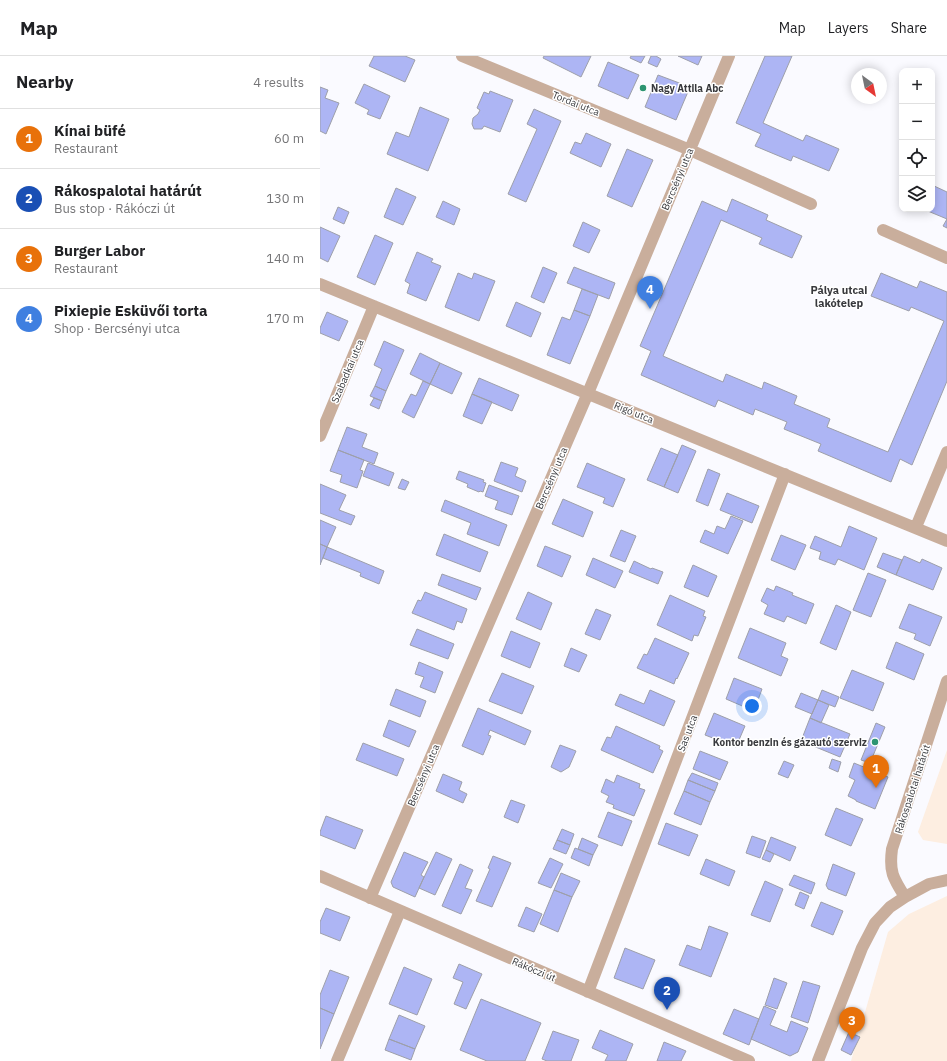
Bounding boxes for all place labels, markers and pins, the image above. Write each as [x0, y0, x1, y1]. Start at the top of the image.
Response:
place label: Nagy Attila Abc [651, 82, 724, 95]
marker: Nagy Attila Abc [638, 83, 648, 93]
pin: 4 [637, 276, 663, 309]
place label: Kontor benzin és gázautó szerviz [713, 736, 867, 749]
marker: Kontor benzin és gázautó szerviz [870, 737, 880, 747]
pin: 1 [863, 755, 889, 788]
pin: 2 [654, 977, 680, 1010]
pin: 3 [839, 1007, 865, 1040]

